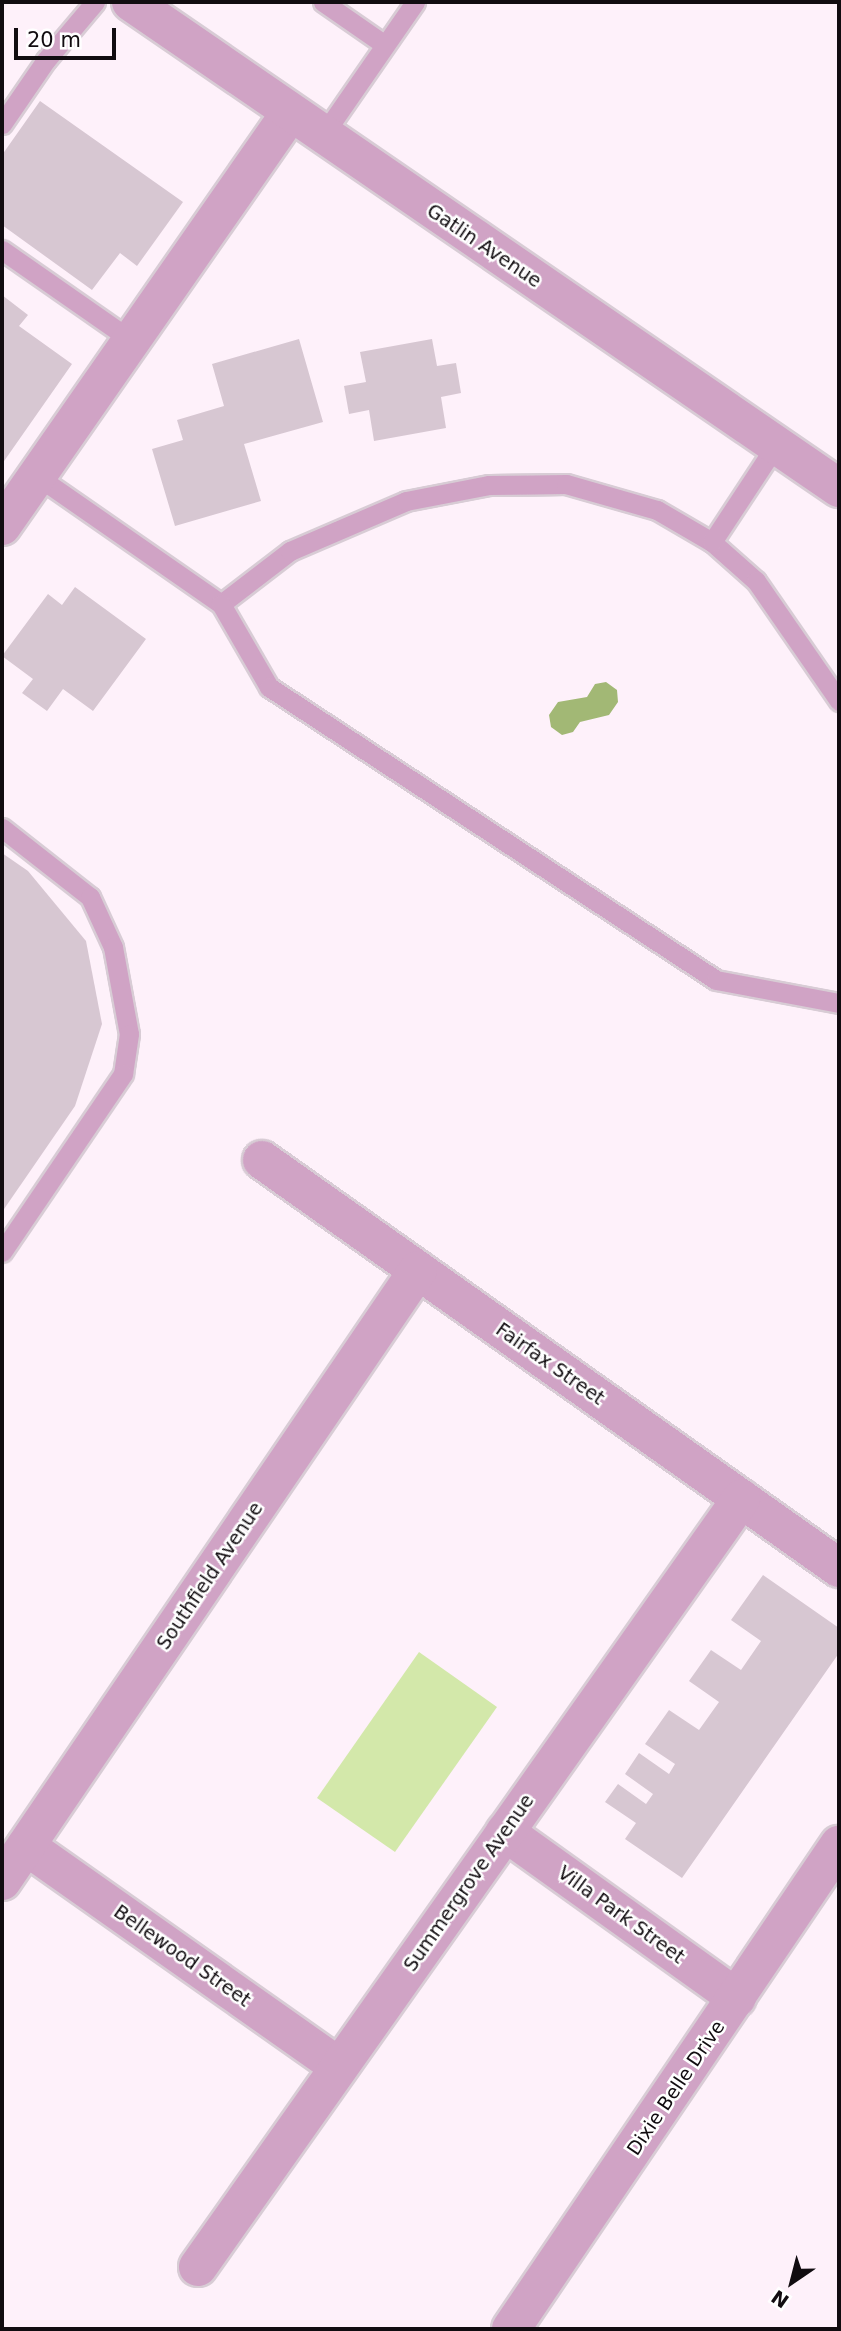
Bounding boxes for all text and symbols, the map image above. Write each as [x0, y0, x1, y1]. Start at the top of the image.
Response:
scale bar [18, 14, 119, 58]
text: 20 m [27, 28, 81, 52]
street label: Gatlin Avenue [422, 199, 546, 293]
street label: Fairfax Street [491, 1318, 609, 1410]
street label: Southfield Avenue [152, 1498, 268, 1654]
street label: Summergrove Avenue [399, 1790, 539, 1976]
street label: Villa Park Street [553, 1861, 689, 1969]
street label: Bellewood Street [109, 1900, 255, 2012]
street label: Dixie Belle Drive [622, 2016, 730, 2160]
north arrow [757, 2247, 827, 2317]
text: N [767, 2286, 793, 2313]

